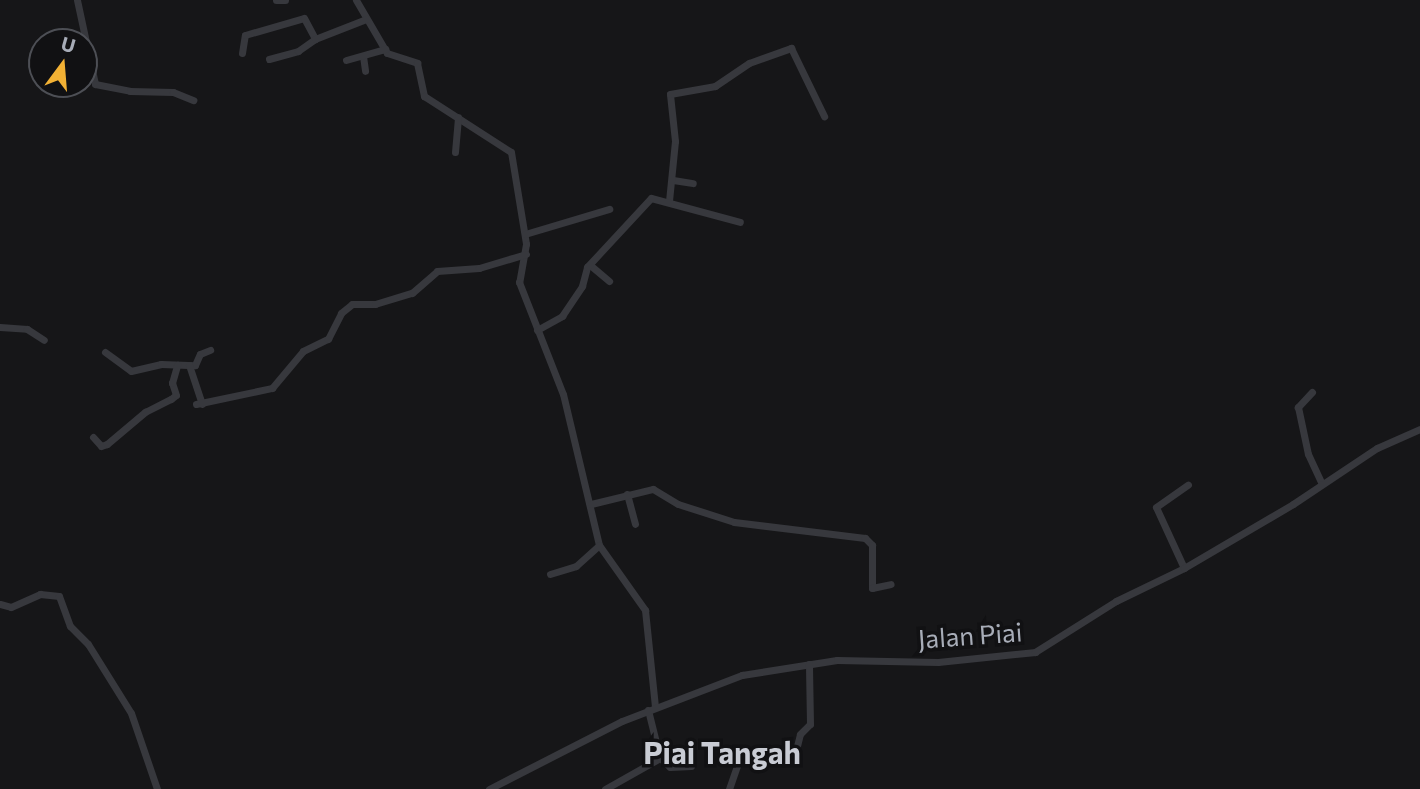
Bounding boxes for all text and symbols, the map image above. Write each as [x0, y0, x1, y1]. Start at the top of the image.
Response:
north arrow [28, 28, 98, 98]
text: U [59, 31, 78, 57]
street label: Jalan Piai [917, 616, 1023, 654]
district label: Piai Tangah [643, 734, 801, 770]

